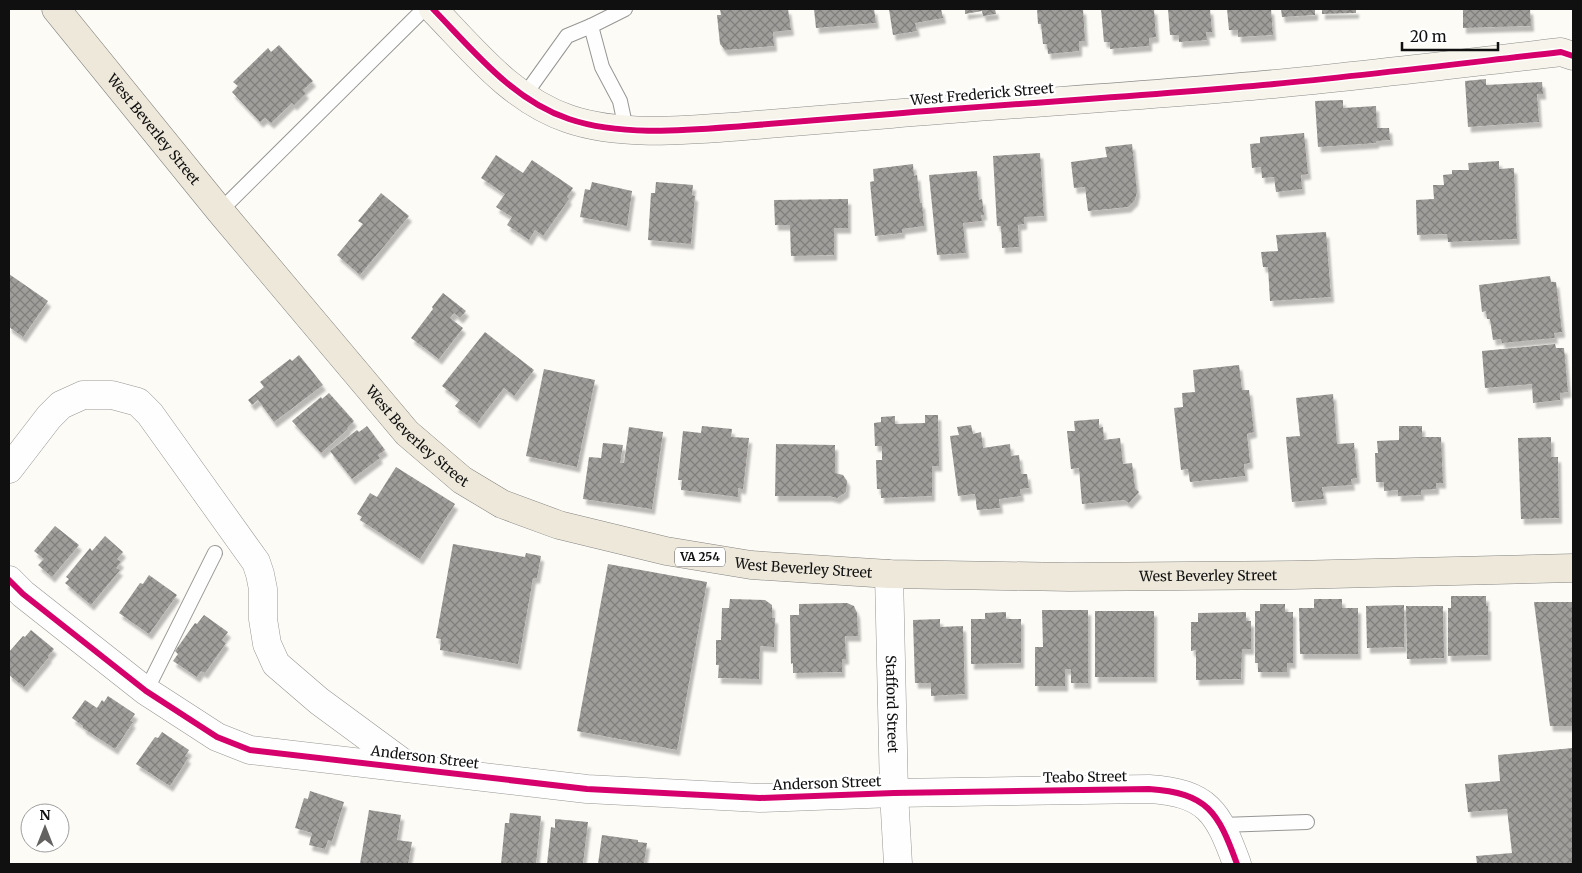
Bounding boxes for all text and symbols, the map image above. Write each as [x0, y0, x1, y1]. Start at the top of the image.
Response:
scale bar [1402, 20, 1498, 52]
text: 20 m [1410, 27, 1447, 46]
street label: West Beverley Street [103, 69, 205, 189]
street label: West Frederick Street [909, 79, 1055, 109]
street label: West Beverley Street [361, 381, 472, 491]
road number: VA 254 [675, 548, 725, 566]
street label: West Beverley Street [732, 553, 873, 582]
street label: West Beverley Street [1138, 566, 1278, 585]
street label: Stafford Street [882, 655, 902, 754]
street label: Anderson Street [369, 741, 481, 773]
street label: Teabo Street [1043, 767, 1128, 787]
street label: Anderson Street [771, 772, 882, 794]
north arrow [20, 803, 70, 853]
text: N [39, 806, 51, 824]

